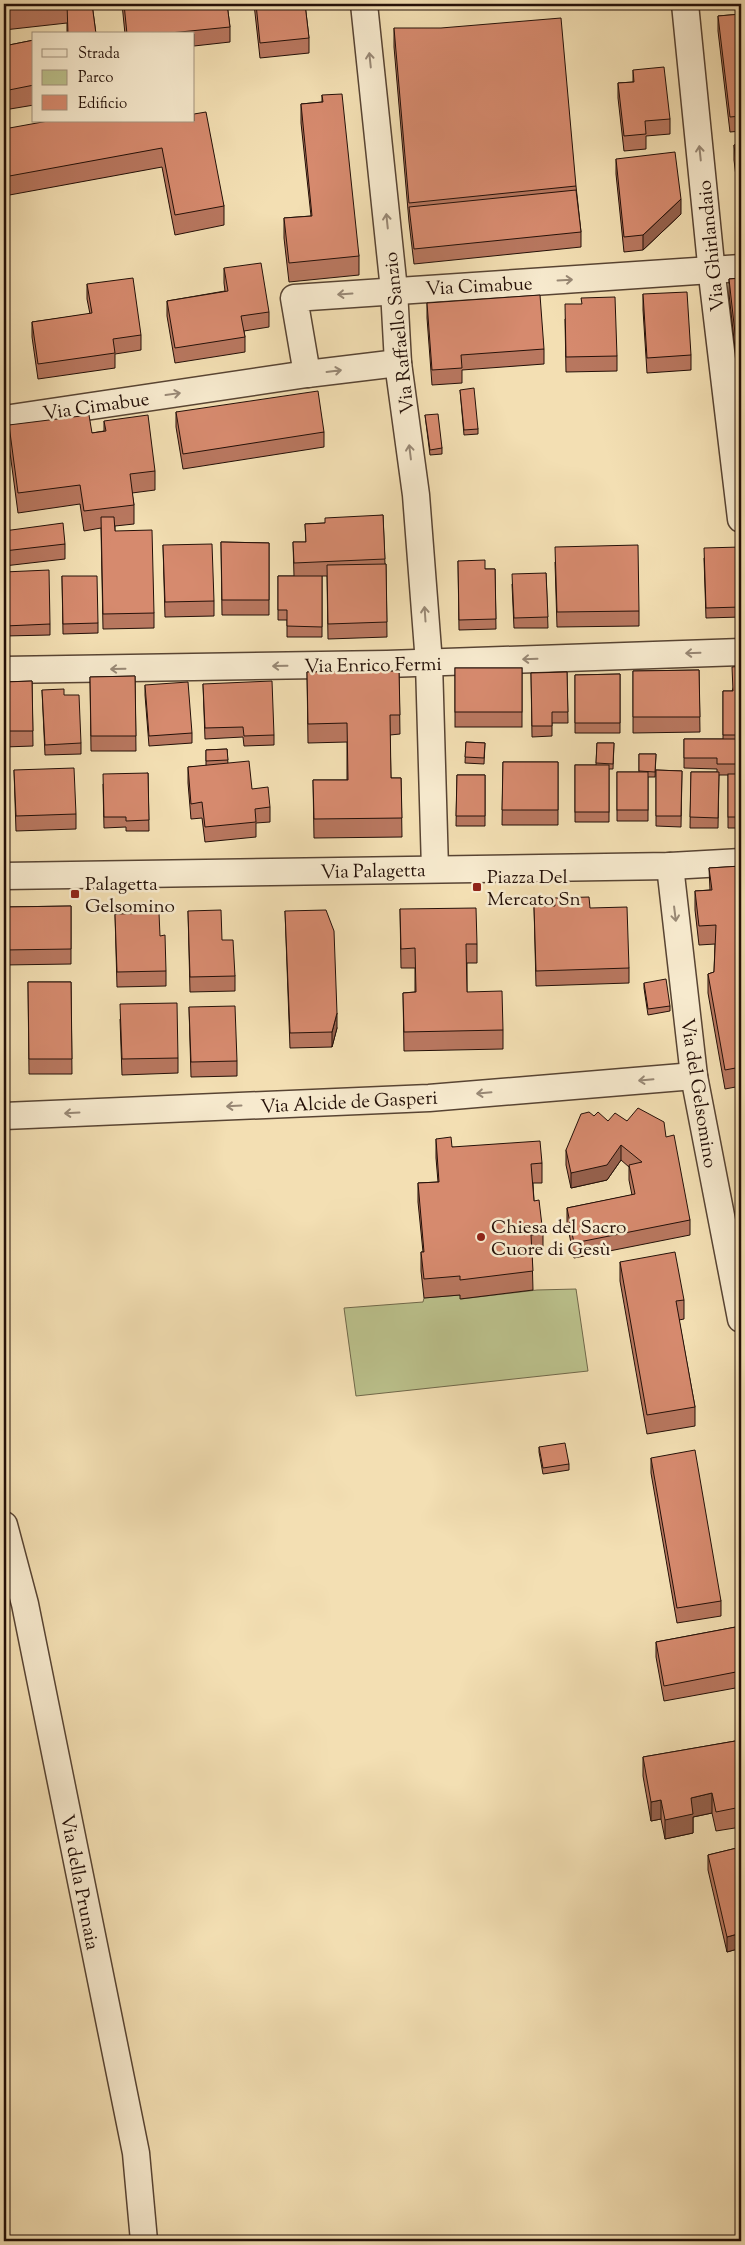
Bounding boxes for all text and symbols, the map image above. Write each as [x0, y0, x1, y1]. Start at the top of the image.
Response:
legend [32, 32, 195, 122]
text: Strada [78, 44, 120, 65]
one-way arrow [365, 52, 375, 68]
text: Parco [78, 68, 114, 89]
text: Edificio [78, 94, 127, 115]
one-way arrow [696, 145, 705, 161]
street label: Via Ghirlandaio [692, 179, 733, 313]
one-way arrow [382, 213, 392, 229]
street label: Via Raffaello Sanzio [379, 250, 422, 415]
street label: Via Cimabue [425, 271, 534, 304]
one-way arrow [557, 275, 573, 284]
one-way arrow [338, 289, 354, 299]
one-way arrow [326, 366, 342, 376]
street label: Via Cimabue [41, 387, 152, 428]
one-way arrow [165, 388, 181, 398]
one-way arrow [405, 445, 415, 461]
one-way arrow [420, 606, 430, 622]
one-way arrow [685, 649, 701, 658]
street label: Via Enrico Fermi [304, 652, 442, 681]
one-way arrow [522, 655, 538, 664]
one-way arrow [272, 661, 288, 671]
one-way arrow [110, 664, 126, 673]
street label: Via Palagetta [320, 858, 426, 887]
place label: Piazza Del Mercato Sn [487, 865, 581, 914]
place label: Palagetta Gelsomino [85, 872, 175, 921]
marker: Piazza Del Mercato Sn [471, 881, 483, 893]
marker: Palagetta Gelsomino [69, 888, 81, 900]
one-way arrow [670, 906, 680, 922]
street label: Via del Gelsomino [672, 1017, 723, 1170]
one-way arrow [638, 1075, 654, 1085]
street label: Via Alcide de Gasperi [260, 1085, 438, 1122]
one-way arrow [476, 1088, 492, 1098]
one-way arrow [226, 1102, 242, 1111]
one-way arrow [64, 1109, 80, 1118]
place label: Chiesa del Sacro Cuore di Gesù [491, 1215, 627, 1264]
marker: Chiesa del Sacro Cuore di Gesù [475, 1231, 487, 1243]
street label: Via della Prunaia [52, 1812, 105, 1953]

